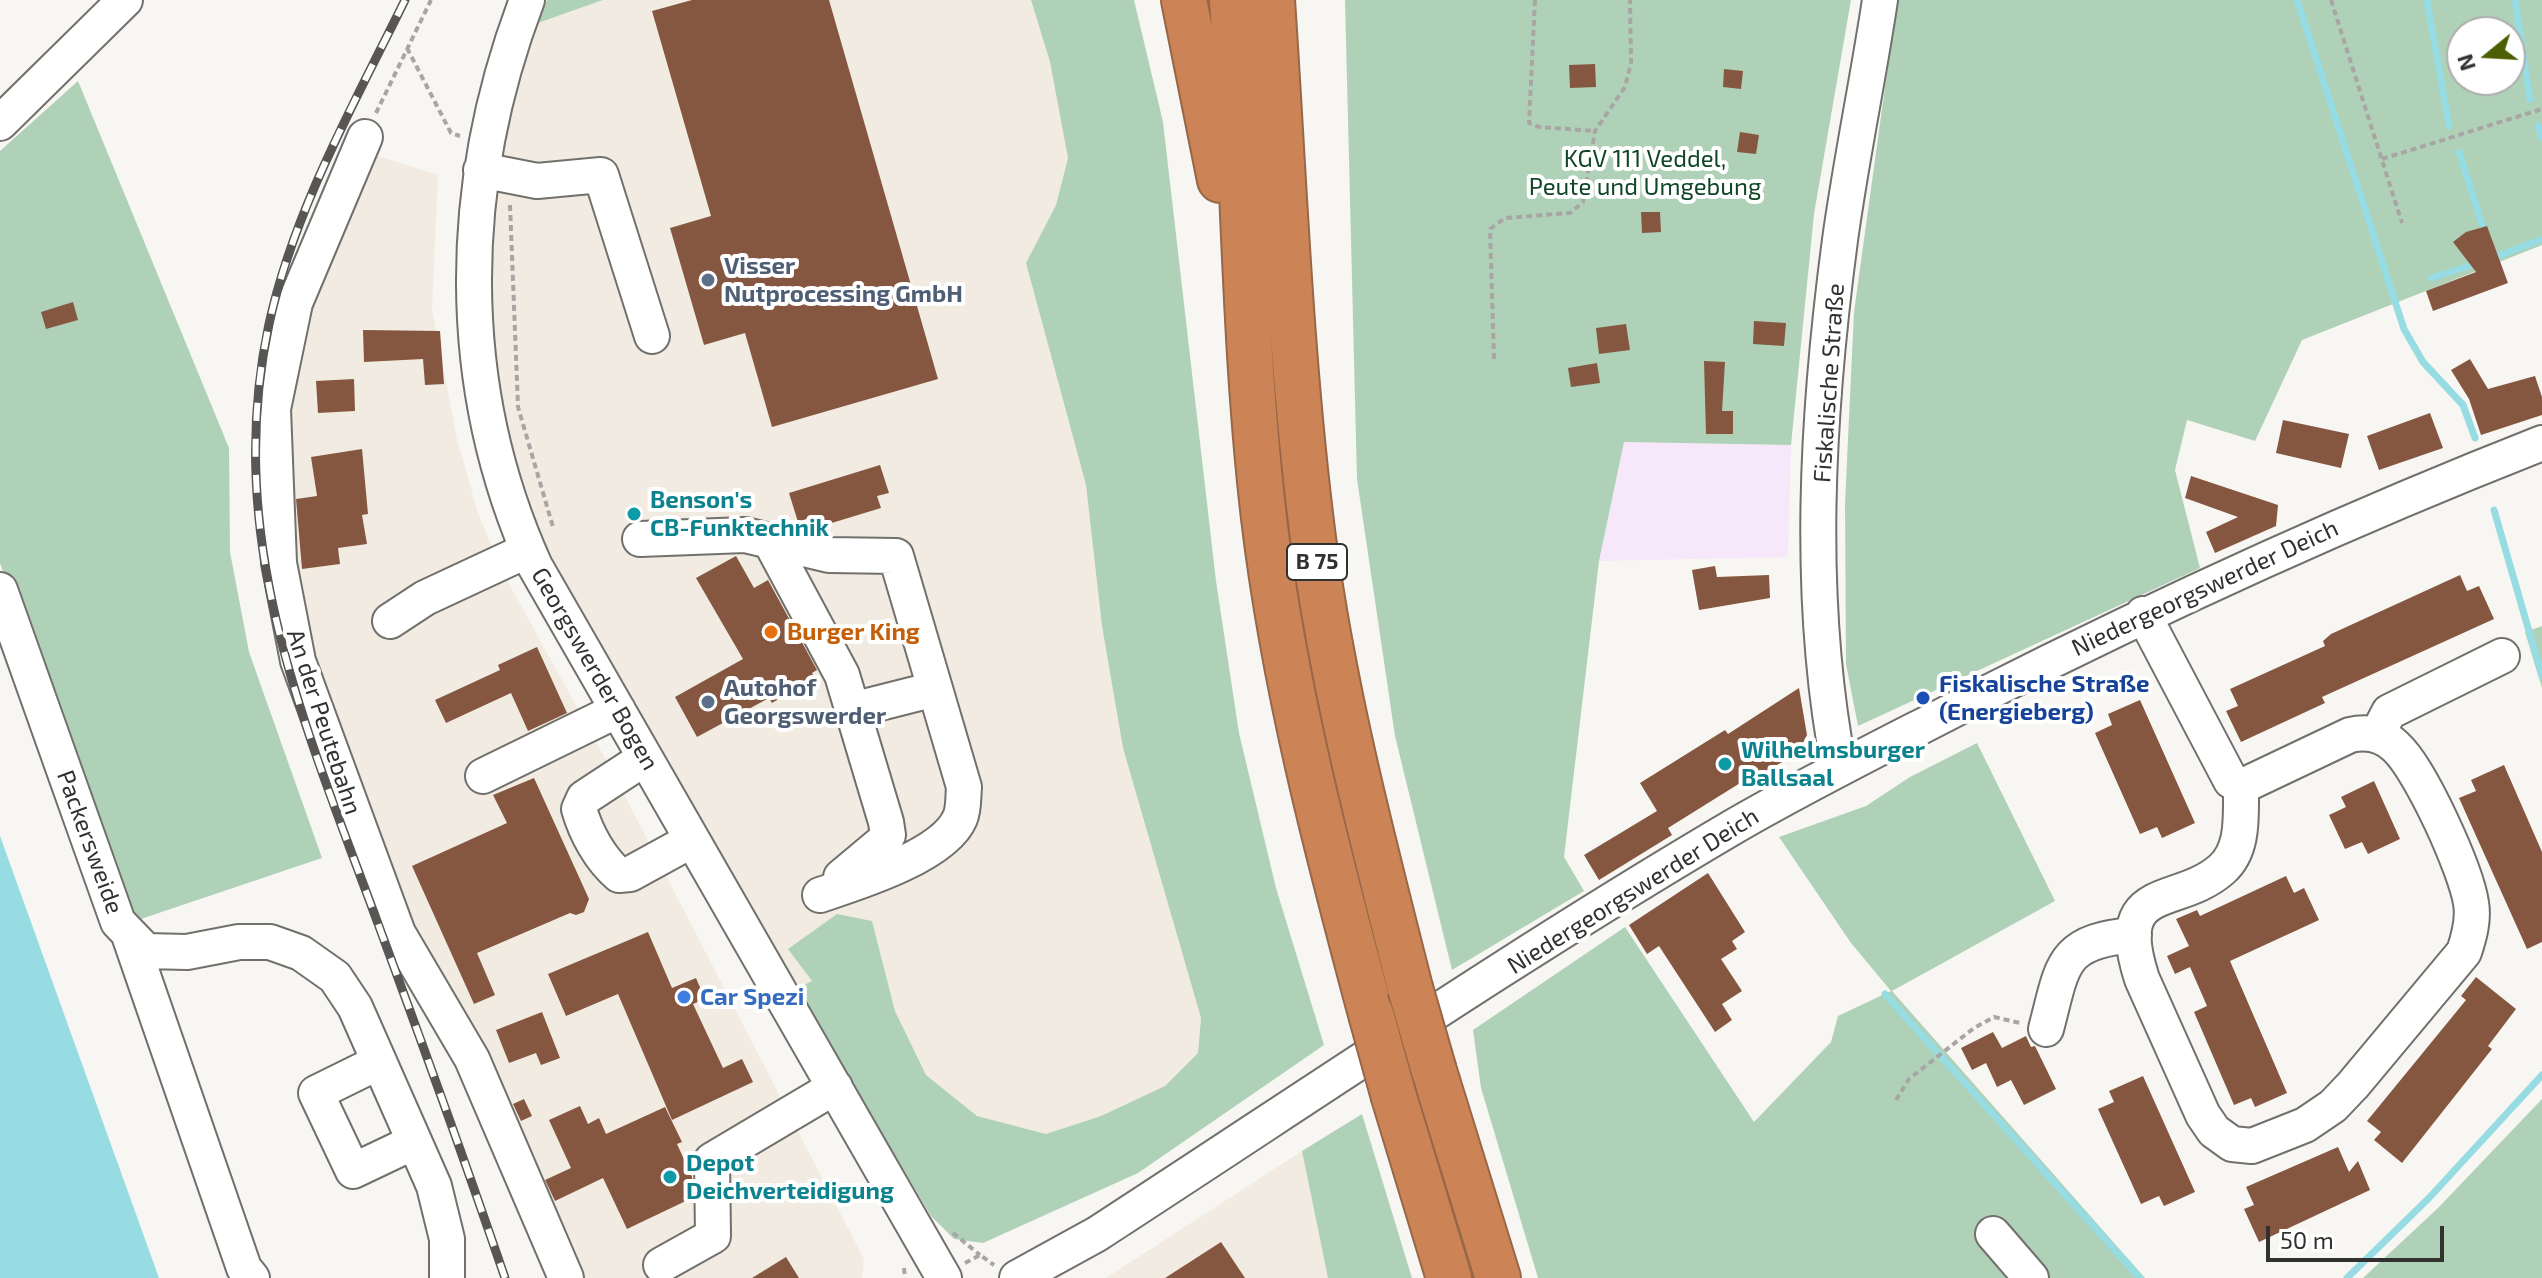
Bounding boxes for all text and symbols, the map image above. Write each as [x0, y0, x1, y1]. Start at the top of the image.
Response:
north arrow [2446, 16, 2526, 96]
text: N [2450, 51, 2480, 74]
park label: KGV 111 Veddel, Peute und Umgebung [1529, 145, 1761, 201]
place label: Visser Nutprocessing GmbH [724, 252, 963, 308]
marker: Visser Nutprocessing GmbH [699, 271, 717, 289]
street label: Fiskalische Straße [1808, 282, 1850, 484]
place label: Benson's CB-Funktechnik [650, 486, 829, 542]
marker: Benson's CB-Funktechnik [625, 505, 643, 523]
street label: Niedergeorgswerder Deich [2067, 513, 2343, 663]
road number: B 75 [1287, 544, 1347, 580]
street label: Georgswerder Bogen [525, 563, 665, 775]
place label: Burger King [787, 618, 920, 646]
marker: Burger King [762, 623, 780, 641]
street label: An der Peutebahn [280, 626, 368, 818]
place label: Fiskalische Straße (Energieberg) [1939, 670, 2150, 726]
place label: Autohof Georgswerder [724, 674, 886, 730]
marker: Fiskalische Straße (Energieberg) [1914, 689, 1932, 707]
marker: Autohof Georgswerder [699, 693, 717, 711]
place label: Wilhelmsburger Ballsaal [1741, 736, 1925, 792]
marker: Wilhelmsburger Ballsaal [1716, 755, 1734, 773]
street label: Packersweide [51, 766, 129, 918]
street label: Niedergeorgswerder Deich [1502, 802, 1764, 980]
place label: Car Spezi [700, 983, 804, 1011]
marker: Car Spezi [675, 988, 693, 1006]
place label: Depot Deichverteidigung [686, 1149, 894, 1205]
marker: Depot Deichverteidigung [661, 1168, 679, 1186]
scale bar [2270, 1210, 2448, 1260]
text: 50 m [2280, 1225, 2334, 1254]

